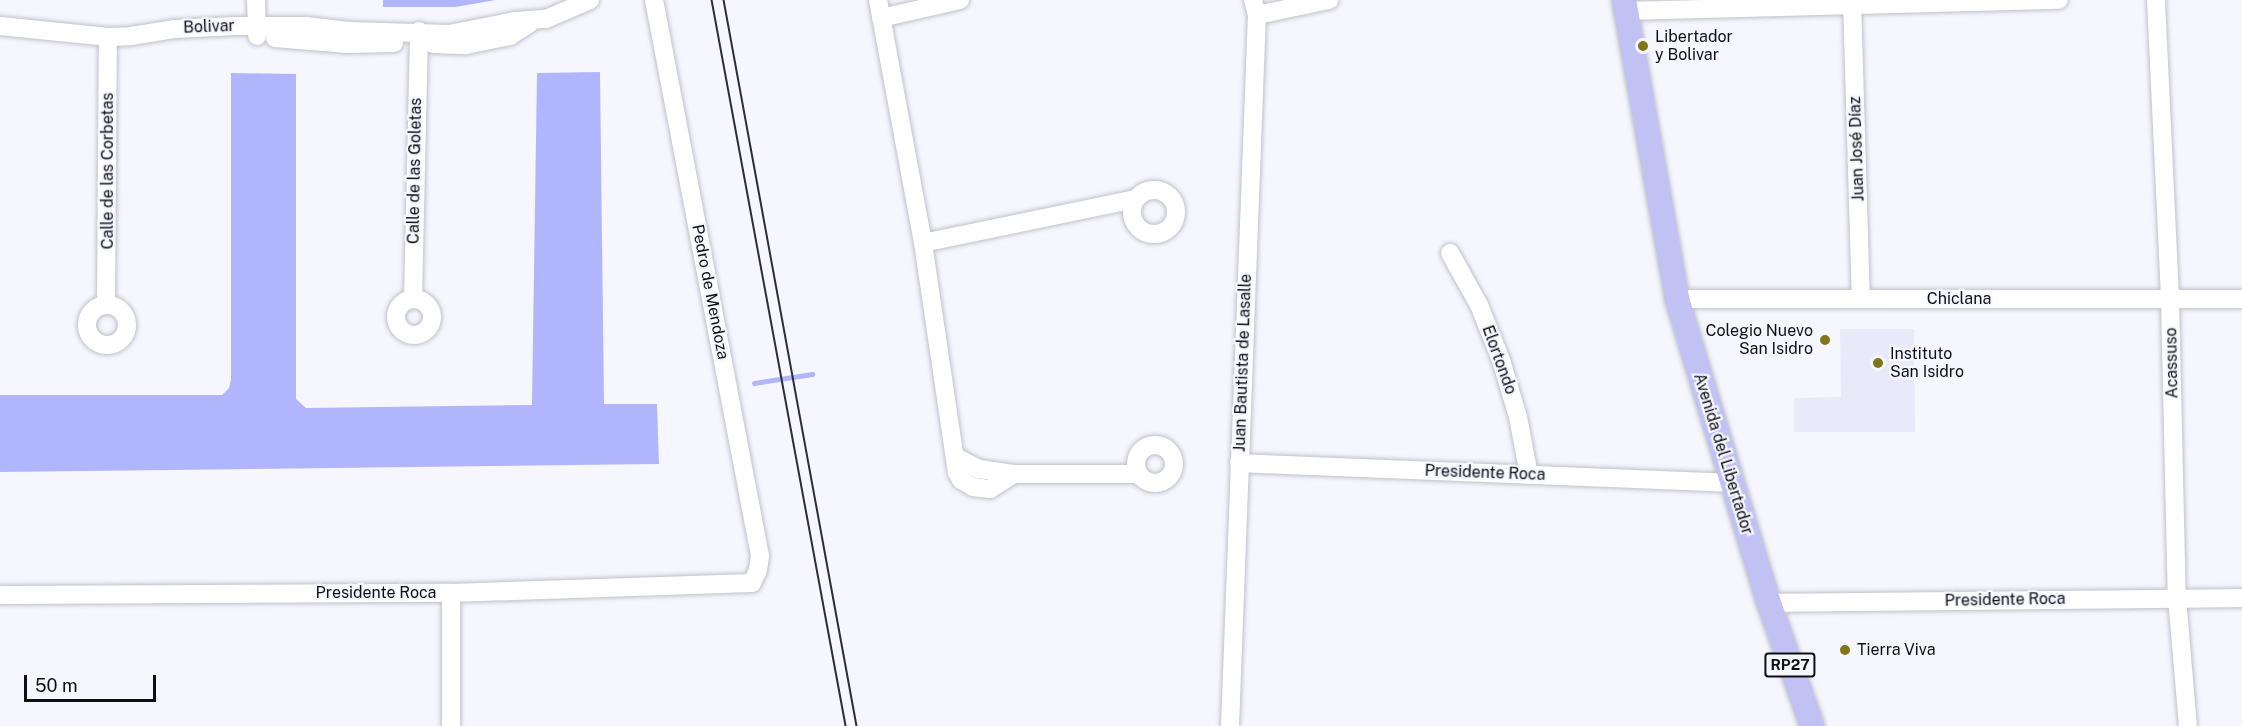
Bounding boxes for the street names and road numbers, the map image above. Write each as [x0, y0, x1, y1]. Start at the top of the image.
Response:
street label: Bolivar [183, 17, 235, 37]
street label: Calle de las Corbetas [98, 92, 118, 250]
street label: Juan José Díaz [1846, 96, 1868, 202]
street label: Calle de las Goletas [404, 97, 426, 245]
street label: Pedro de Mendoza [687, 223, 733, 361]
street label: Juan Bautista de Lasalle [1230, 273, 1256, 453]
street label: Chiclana [1927, 289, 1991, 309]
street label: Elortondo [1478, 323, 1520, 397]
street label: Acassuso [2162, 327, 2182, 399]
street label: Avenida del Libertador [1689, 371, 1757, 537]
street label: Presidente Roca [1424, 461, 1546, 485]
street label: Presidente Roca [316, 583, 436, 603]
street label: Presidente Roca [1944, 589, 2066, 611]
road number: RP27 [1763, 653, 1817, 677]

